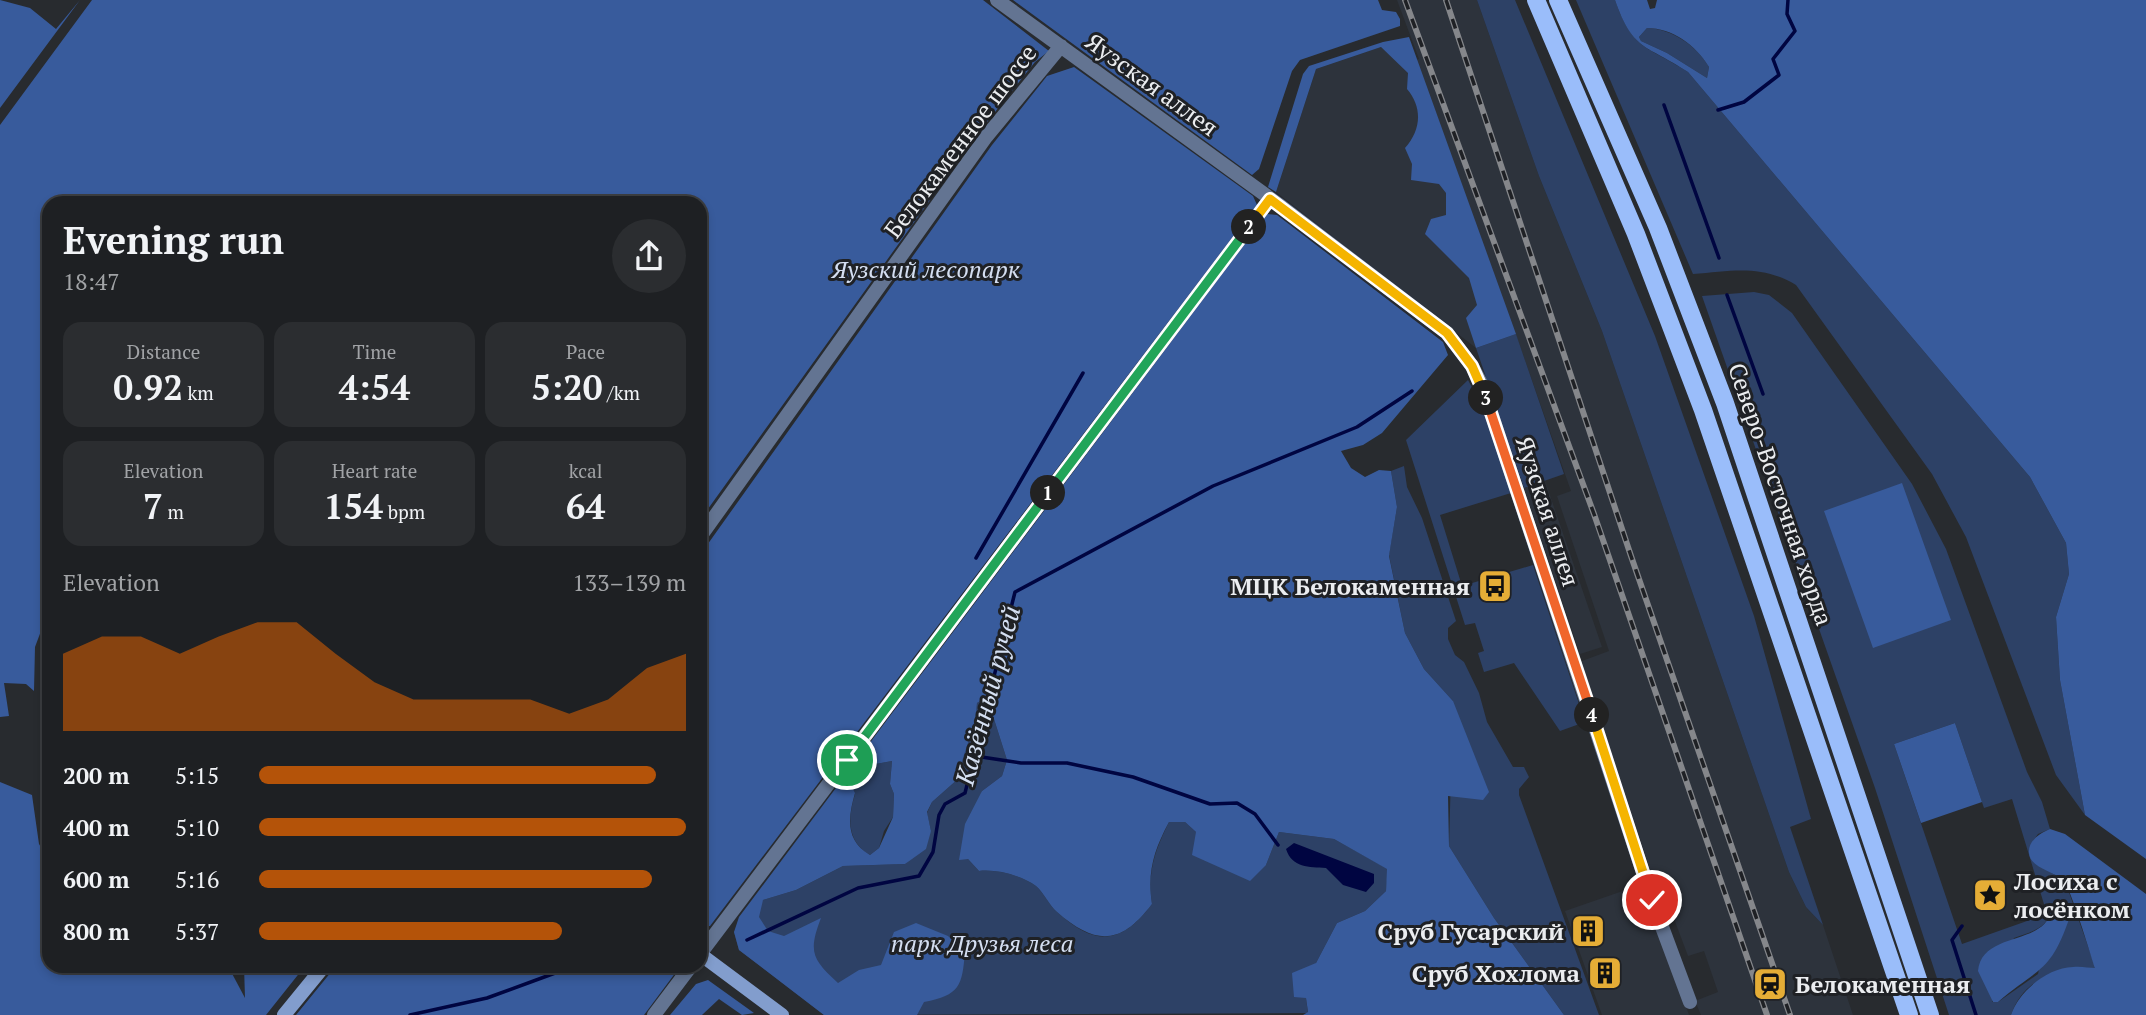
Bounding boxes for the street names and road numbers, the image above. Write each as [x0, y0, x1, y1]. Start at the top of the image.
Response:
street label: Яузская аллея [1079, 25, 1225, 143]
street label: Белокаменное шоссе [877, 38, 1043, 244]
street label: Северо-Восточная хорда [1721, 359, 1841, 629]
street label: Яузская аллея [1509, 432, 1587, 590]

